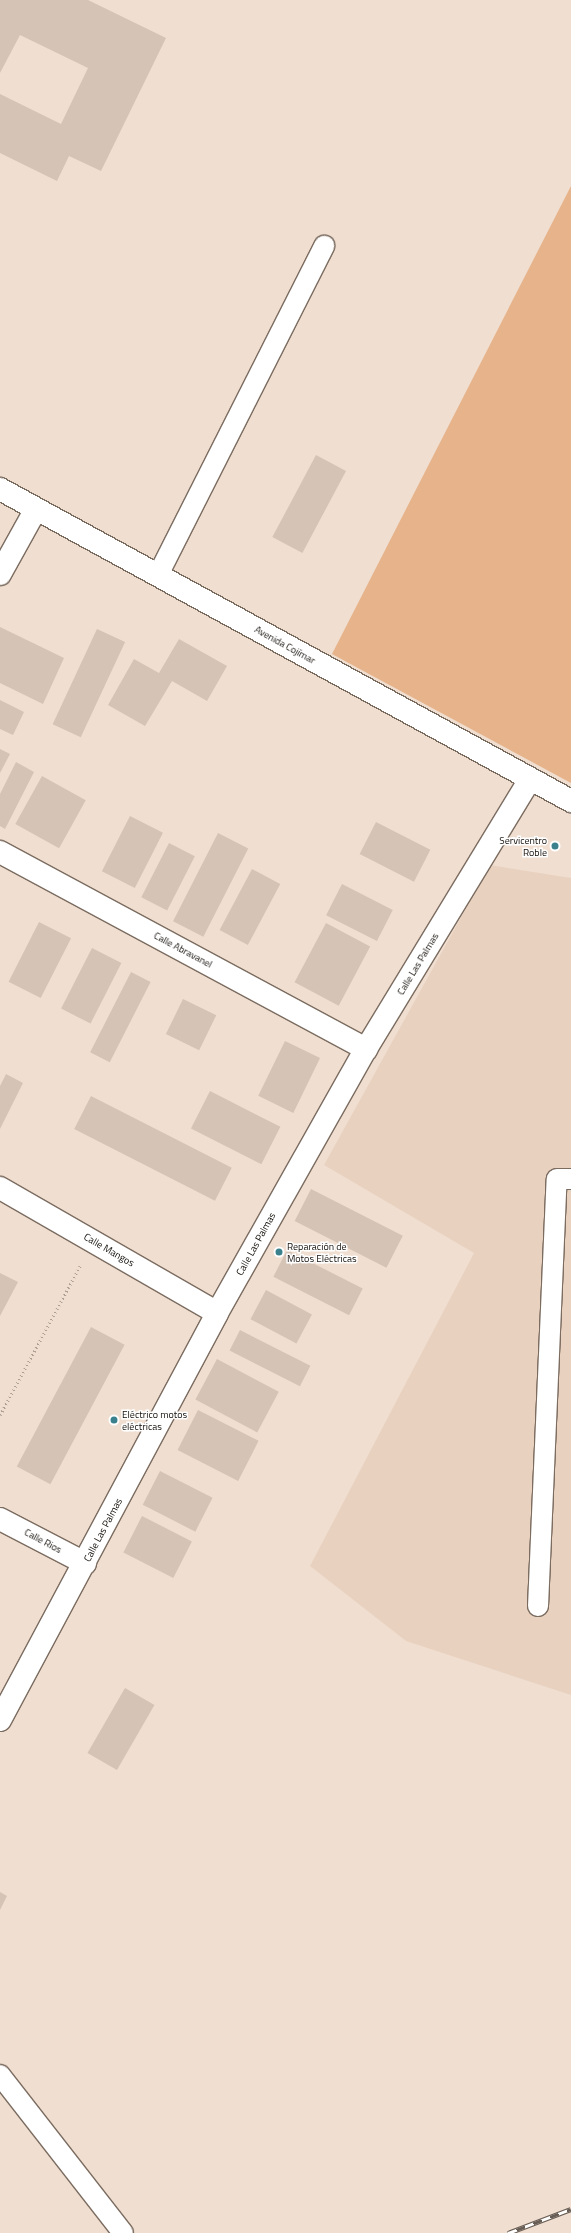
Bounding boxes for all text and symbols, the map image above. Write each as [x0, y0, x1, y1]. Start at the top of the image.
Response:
street label: Avenida Cojímar [253, 623, 317, 667]
place label: Servicentro Roble [499, 834, 547, 858]
marker: Servicentro Roble [550, 841, 560, 851]
street label: Calle Abravanel [152, 930, 214, 970]
street label: Calle Las Palmas [395, 931, 441, 997]
street label: Calle Las Palmas [234, 1210, 278, 1278]
street label: Calle Mangos [82, 1231, 136, 1269]
place label: Reparación de Motos Eléctricas [287, 1240, 357, 1264]
marker: Reparación de Motos Eléctricas [274, 1247, 284, 1257]
place label: Eléctrico motos eléctricas [122, 1408, 187, 1432]
marker: Eléctrico motos eléctricas [109, 1415, 119, 1425]
street label: Calle Las Palmas [81, 1496, 125, 1564]
street label: Calle Rios [22, 1526, 64, 1556]

